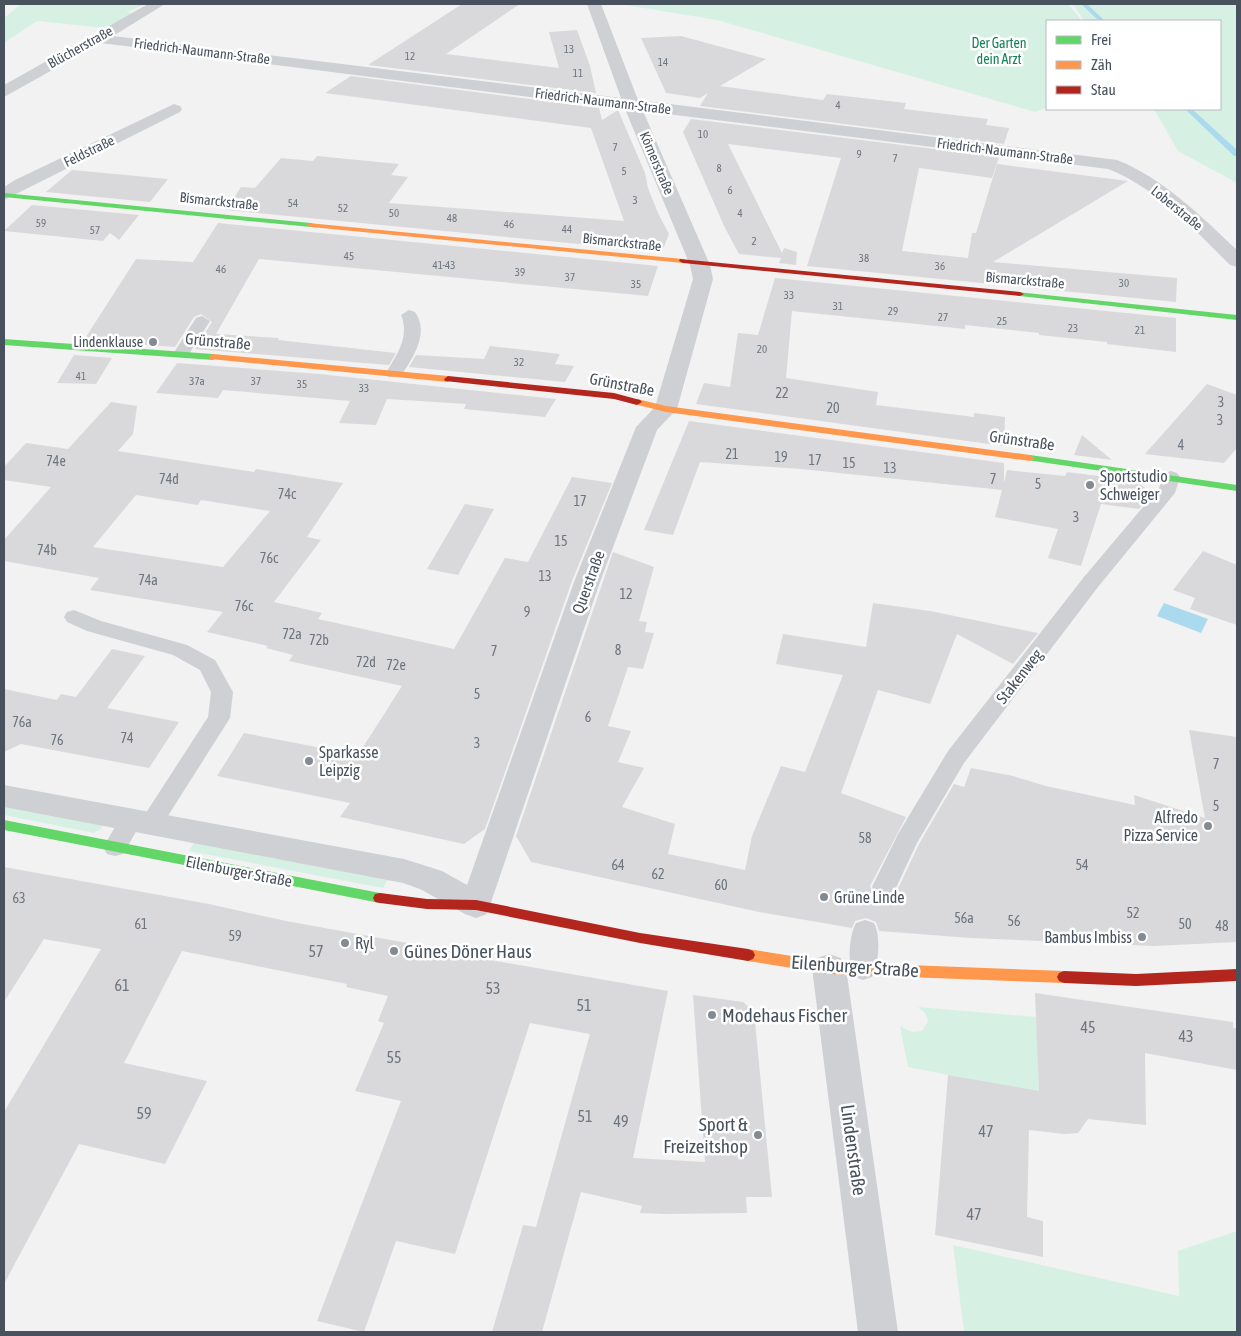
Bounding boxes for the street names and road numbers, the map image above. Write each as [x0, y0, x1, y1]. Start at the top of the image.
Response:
street label: Blücherstraße [45, 23, 115, 71]
street label: Friedrich-Naumann-Straße [133, 35, 271, 67]
street label: Friedrich-Naumann-Straße [534, 85, 672, 117]
street label: Körnerstraße [637, 129, 677, 197]
street label: Feldstraße [61, 132, 117, 170]
street label: Friedrich-Naumann-Straße [936, 135, 1074, 167]
street label: Loberstraße [1148, 182, 1206, 234]
street label: Bismarckstraße [179, 189, 259, 213]
street label: Bismarckstraße [582, 230, 662, 254]
street label: Bismarckstraße [985, 269, 1065, 291]
street label: Grünstraße [185, 329, 251, 353]
street label: Grünstraße [588, 369, 656, 399]
street label: Grünstraße [988, 427, 1056, 453]
street label: Querstraße [568, 548, 608, 616]
street label: Stakenweg [992, 645, 1047, 707]
street label: Eilenburger Straße [184, 852, 294, 891]
street label: Eilenburger Straße [790, 951, 920, 981]
street label: Lindenstraße [837, 1103, 871, 1197]

